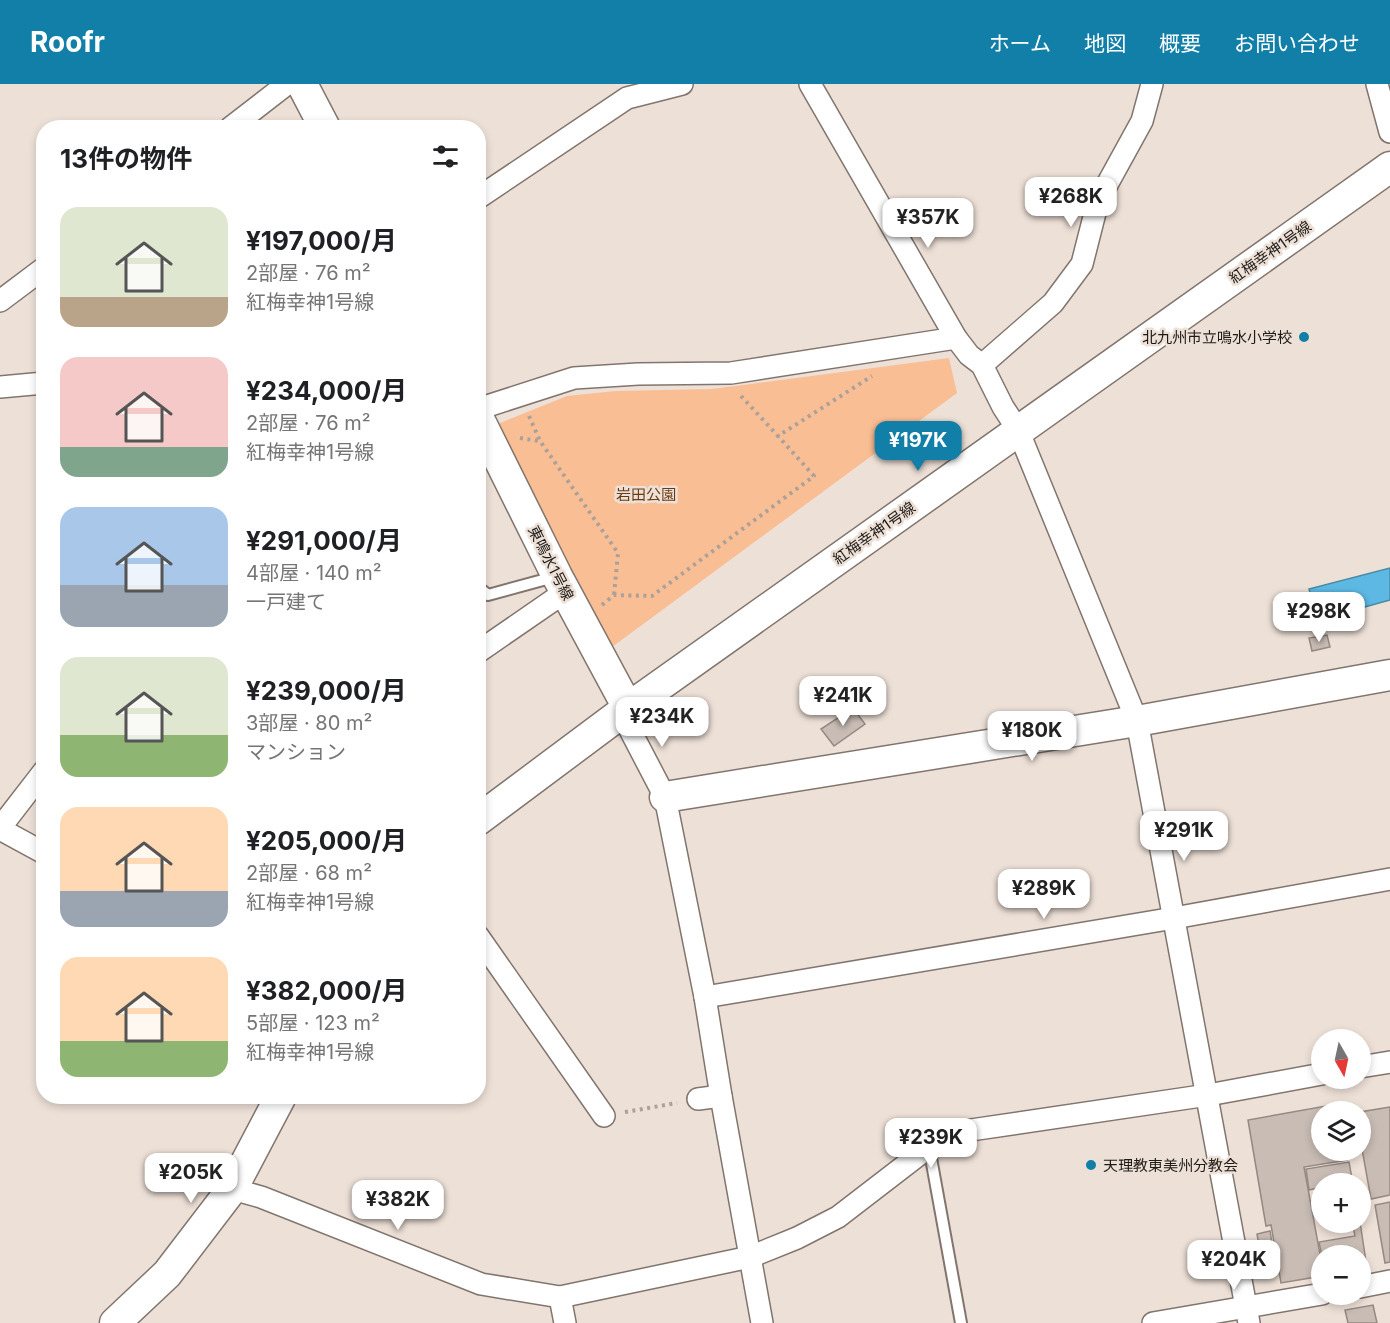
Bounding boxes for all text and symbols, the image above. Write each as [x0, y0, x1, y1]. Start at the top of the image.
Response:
text: Roofr [30, 25, 105, 59]
text: ホーム [989, 31, 1051, 56]
text: 地図 [1084, 31, 1126, 56]
text: 概要 [1159, 31, 1201, 56]
text: お問い合わせ [1234, 31, 1360, 56]
icon: filters [429, 140, 462, 173]
text: 13件の物件 [60, 143, 192, 174]
pin: ¥268K [1029, 177, 1113, 228]
text: ¥268K [1039, 184, 1103, 208]
pin: ¥357K [886, 198, 970, 249]
text: ¥357K [896, 205, 960, 229]
street label: 紅梅幸神1号線 [1225, 217, 1315, 287]
text: ¥197,000/月 [246, 225, 397, 256]
icon: home [108, 231, 180, 303]
text: 2部屋 · 76 m² [246, 261, 371, 285]
text: 紅梅幸神1号線 [246, 290, 374, 314]
place label: 北九州市立鳴水小学校 [1142, 328, 1292, 347]
marker: 北九州市立鳴水小学校 [1297, 330, 1311, 344]
text: ¥234,000/月 [246, 375, 407, 406]
icon: home [108, 381, 180, 453]
text: 2部屋 · 76 m² [246, 411, 371, 435]
pin: ¥197K [876, 421, 960, 472]
text: ¥197K [889, 428, 947, 452]
text: 紅梅幸神1号線 [246, 440, 374, 464]
park label: 岩田公園 [616, 485, 676, 504]
street label: 紅梅幸神1号線 [829, 498, 919, 568]
street label: 東鳴水1号線 [524, 523, 578, 603]
text: ¥291,000/月 [246, 525, 402, 556]
icon: home [108, 531, 180, 603]
text: 4部屋 · 140 m² [246, 561, 382, 585]
text: 一戸建て [246, 590, 326, 614]
pin: ¥298K [1277, 592, 1361, 643]
text: ¥298K [1287, 599, 1351, 623]
text: ¥239,000/月 [246, 675, 407, 706]
pin: ¥241K [801, 676, 885, 727]
icon: home [108, 681, 180, 753]
text: ¥241K [813, 683, 873, 707]
pin: ¥234K [620, 697, 704, 748]
text: ¥234K [630, 704, 694, 728]
text: 3部屋 · 80 m² [246, 711, 372, 735]
pin: ¥180K [990, 711, 1074, 762]
text: ¥180K [1002, 718, 1062, 742]
text: マンション [246, 740, 346, 764]
pin: ¥291K [1142, 811, 1226, 862]
text: ¥291K [1154, 818, 1214, 842]
text: ¥205,000/月 [246, 825, 407, 856]
icon: home [108, 831, 180, 903]
text: 2部屋 · 68 m² [246, 861, 372, 885]
pin: ¥289K [1002, 869, 1086, 920]
text: ¥289K [1012, 876, 1076, 900]
text: 紅梅幸神1号線 [246, 890, 374, 914]
text: ¥382,000/月 [246, 975, 408, 1006]
icon: home [108, 981, 180, 1053]
text: 5部屋 · 123 m² [246, 1011, 380, 1035]
north arrow [1311, 1029, 1371, 1089]
map controls [1311, 1029, 1371, 1305]
text: 紅梅幸神1号線 [246, 1040, 374, 1064]
button: layers [1311, 1101, 1371, 1161]
pin: ¥239K [889, 1118, 973, 1169]
text: ¥239K [899, 1125, 963, 1149]
pin: ¥205K [149, 1153, 233, 1204]
place label: 天理教東美州分教会 [1103, 1156, 1238, 1175]
marker: 天理教東美州分教会 [1084, 1158, 1098, 1172]
text: ¥205K [159, 1160, 223, 1184]
button: + [1311, 1173, 1371, 1233]
pin: ¥382K [356, 1180, 440, 1231]
text: ¥382K [366, 1187, 430, 1211]
pin: ¥204K [1192, 1240, 1276, 1291]
button: − [1311, 1245, 1371, 1305]
text: ¥204K [1201, 1247, 1267, 1271]

